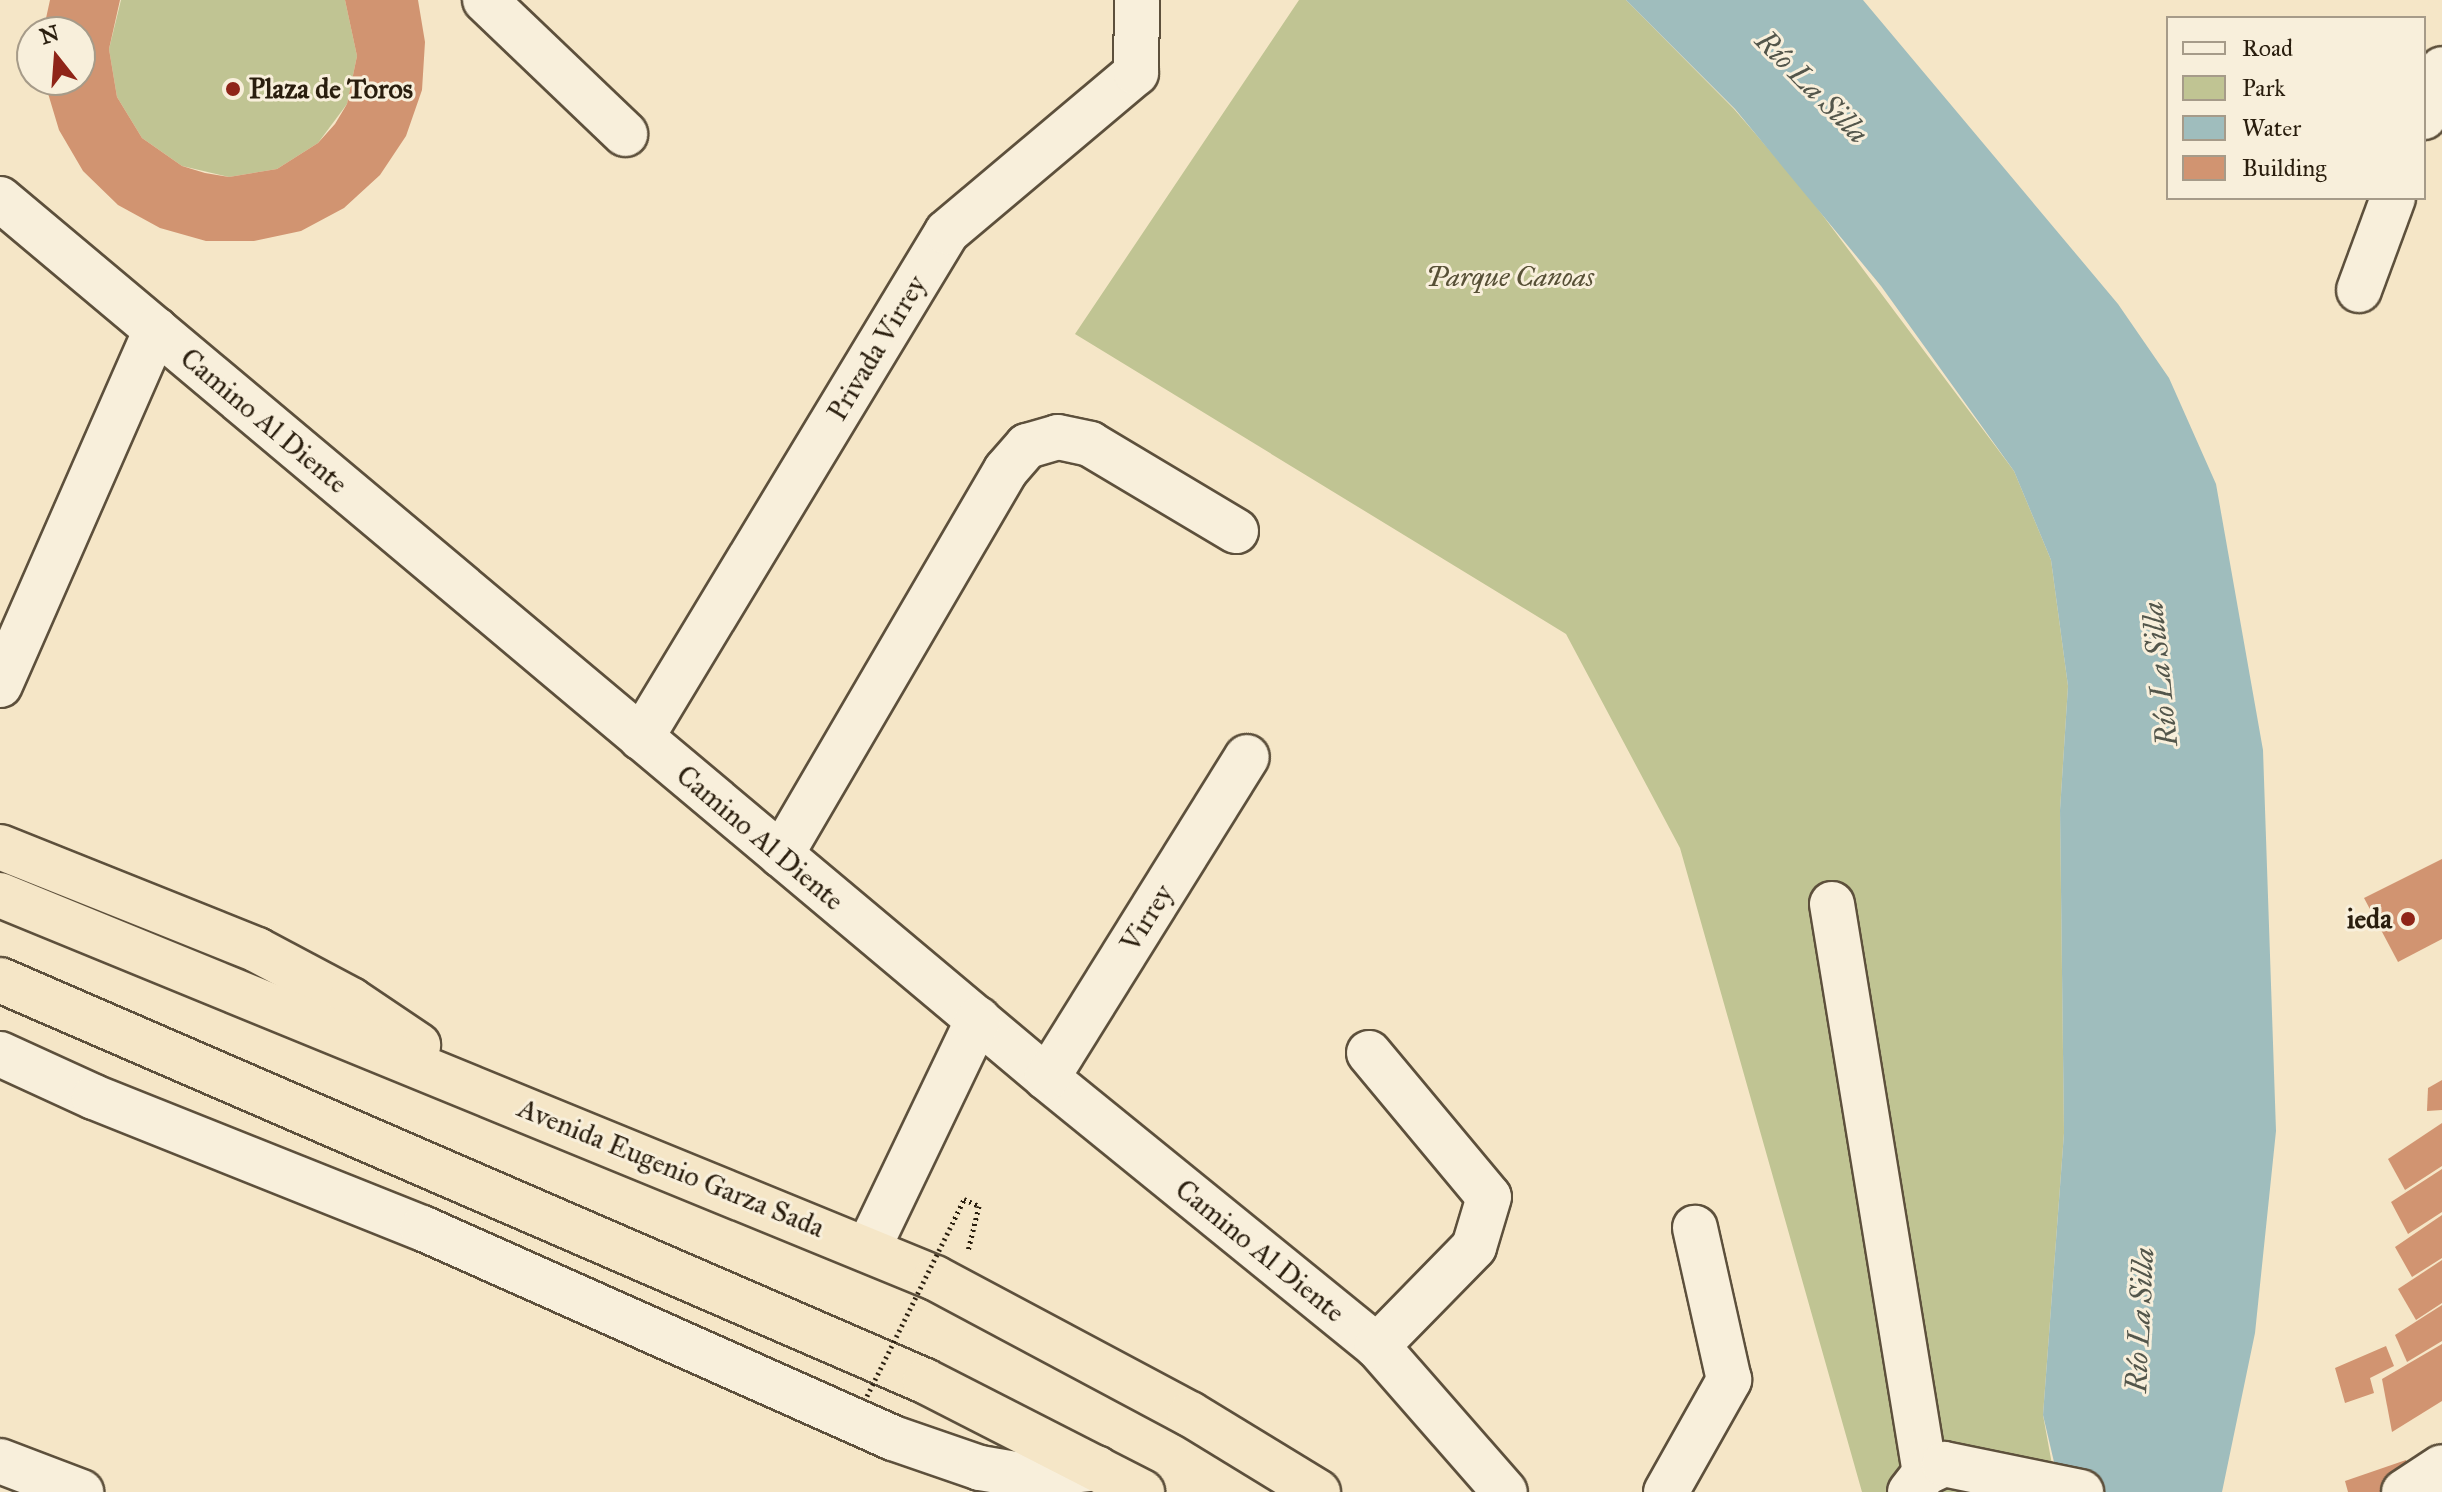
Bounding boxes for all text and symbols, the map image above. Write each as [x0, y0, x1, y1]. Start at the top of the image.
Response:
north arrow [16, 16, 96, 96]
legend [2166, 16, 2426, 200]
text: N [37, 19, 62, 50]
water label: Río La Silla [1748, 23, 1876, 151]
text: Road [2242, 33, 2293, 63]
place label: Plaza de Toros [249, 72, 413, 106]
text: Park [2242, 73, 2285, 103]
marker: Plaza de Toros [224, 80, 242, 98]
text: Water [2242, 113, 2301, 143]
text: Building [2242, 153, 2327, 183]
park label: Parque Canoas [1426, 260, 1594, 294]
street label: Privada Virrey [821, 269, 933, 427]
street label: Camino Al Diente [174, 341, 354, 501]
water label: Río La Silla [2135, 600, 2185, 748]
street label: Camino Al Diente [670, 758, 850, 918]
street label: Virrey [1114, 878, 1180, 958]
place label: ieda [2347, 902, 2392, 936]
marker: ieda [2399, 910, 2417, 928]
street label: Avenida Eugenio Garza Sada [513, 1091, 829, 1245]
street label: Camino Al Diente [1169, 1172, 1351, 1330]
water label: Río La Silla [2118, 1247, 2162, 1393]

